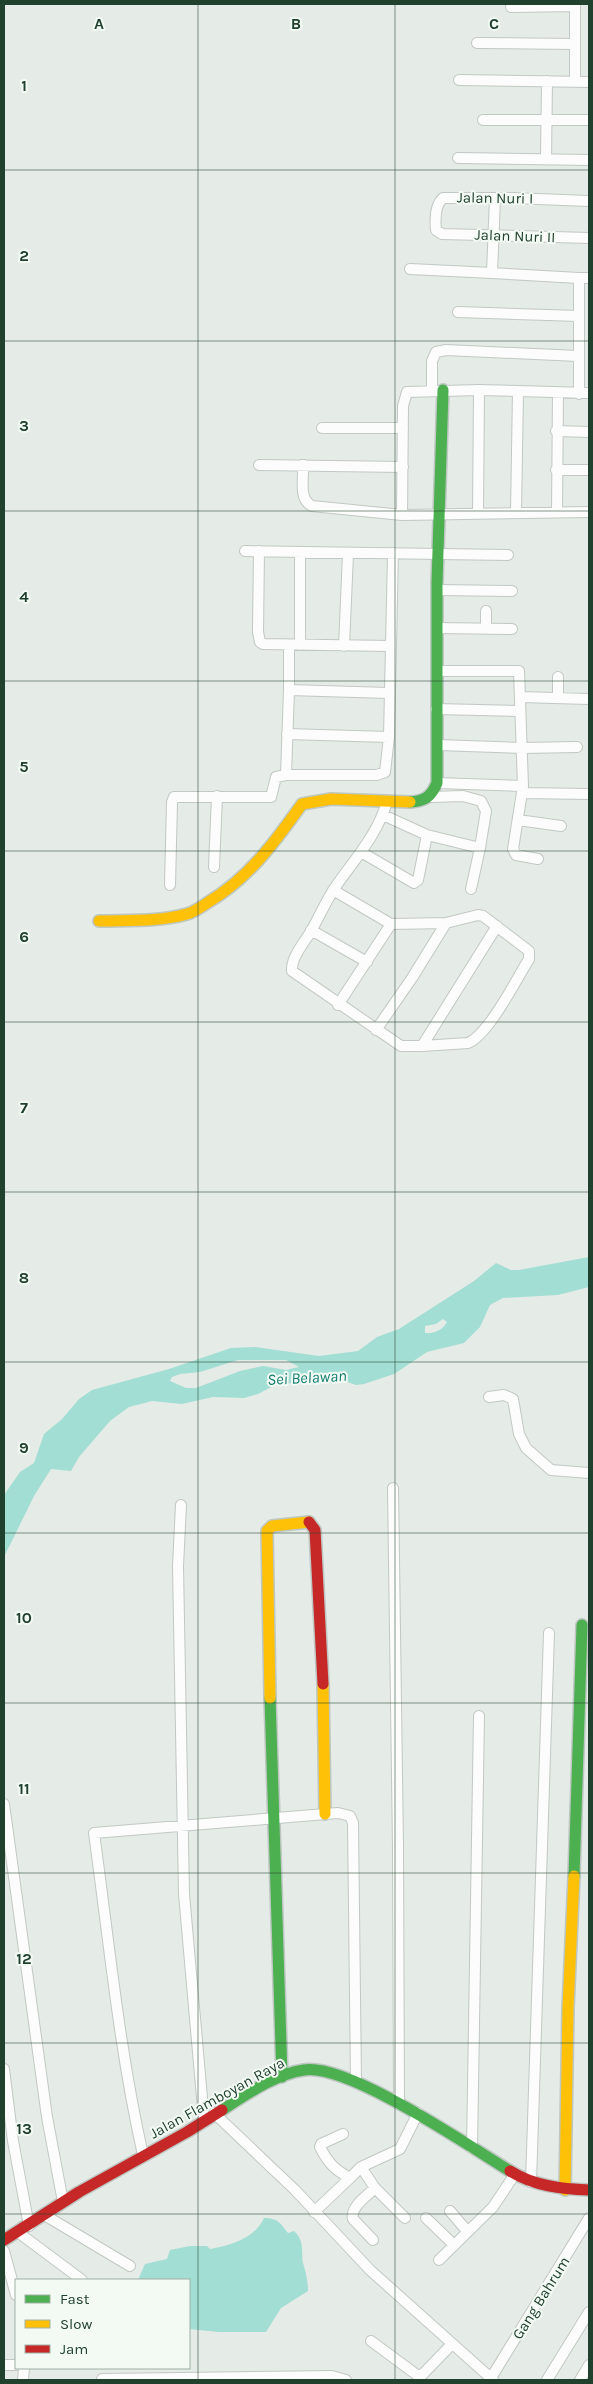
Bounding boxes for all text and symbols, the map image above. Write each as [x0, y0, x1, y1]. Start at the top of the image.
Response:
text: A [94, 14, 104, 33]
text: B [291, 14, 301, 33]
text: C [489, 14, 499, 33]
text: 1 [21, 76, 27, 95]
street label: Jalan Nuri I [457, 188, 533, 208]
street label: Jalan Nuri II [474, 226, 556, 246]
text: 2 [19, 246, 29, 265]
text: 3 [19, 416, 29, 435]
text: 4 [19, 587, 29, 606]
text: 5 [19, 757, 29, 776]
text: 6 [19, 927, 29, 946]
text: 7 [20, 1098, 28, 1117]
text: 8 [19, 1268, 29, 1287]
water label: Sei Belawan [267, 1366, 347, 1389]
text: 9 [19, 1438, 29, 1457]
text: 10 [16, 1608, 32, 1627]
text: 11 [18, 1779, 30, 1798]
text: 12 [16, 1949, 32, 1968]
street label: Jalan Flamboyan Raya [146, 2053, 288, 2143]
text: 13 [16, 2119, 32, 2138]
street label: Gang Bahrum [508, 2253, 574, 2343]
legend [15, 2279, 190, 2369]
text: Fast [60, 2290, 90, 2308]
text: Slow [60, 2315, 92, 2333]
text: Jam [60, 2340, 88, 2358]

